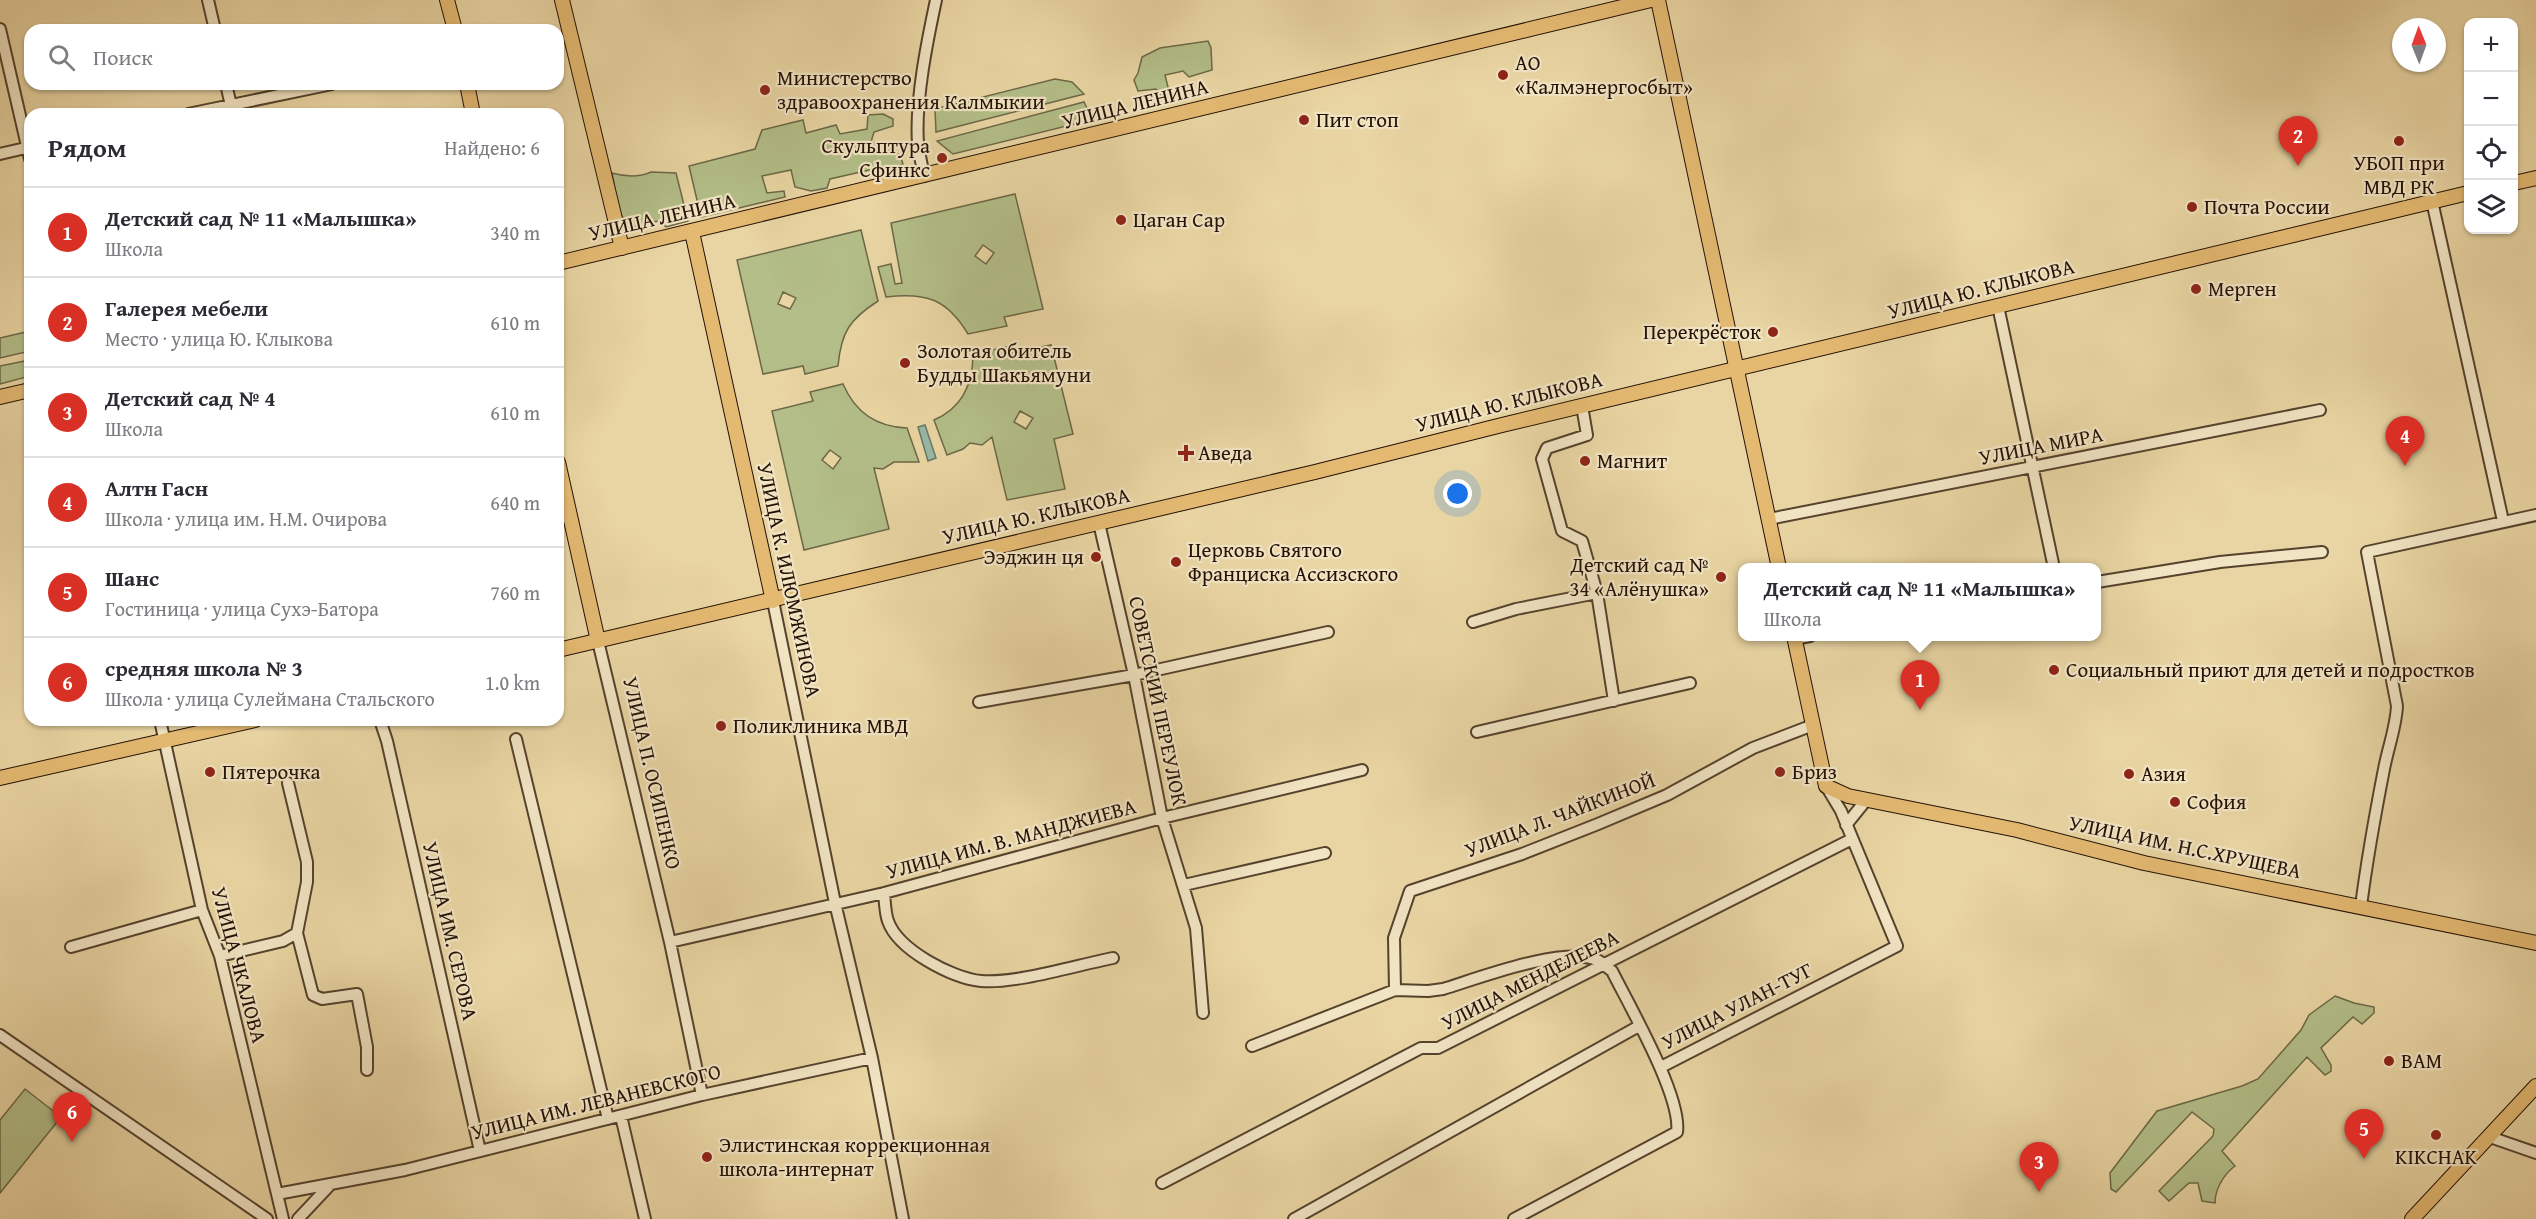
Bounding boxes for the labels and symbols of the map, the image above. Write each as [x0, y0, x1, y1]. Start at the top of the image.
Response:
north arrow [2392, 18, 2446, 72]
place label: АО «Калмэнергосбыт» [1515, 47, 1693, 102]
place label: Министерство здравоохранения Калмыкии [777, 62, 1045, 117]
marker: АО «Калмэнергосбыт» [1496, 68, 1510, 82]
street label: УЛИЦА ЛЕНИНА [1058, 70, 1212, 137]
marker: Министерство здравоохранения Калмыкии [758, 83, 772, 97]
place label: Пит стоп [1316, 104, 1399, 135]
marker: Пит стоп [1297, 113, 1311, 127]
pin: 2 [2278, 116, 2318, 166]
place label: Скульптура Сфинкс [821, 130, 930, 185]
marker: УБОП при МВД РК [2392, 134, 2406, 148]
place label: УБОП при МВД РК [2353, 147, 2445, 202]
marker: Скульптура Сфинкс [935, 151, 949, 165]
street label: УЛИЦА ЛЕНИНА [585, 184, 739, 248]
place label: Почта России [2204, 191, 2330, 222]
marker: Почта России [2185, 200, 2199, 214]
place label: Цаган Сар [1133, 204, 1225, 235]
marker: Цаган Сар [1114, 213, 1128, 227]
street label: УЛИЦА Ю. КЛЫКОВА [1884, 250, 2078, 327]
place label: Мерген [2208, 273, 2277, 304]
marker: Мерген [2189, 282, 2203, 296]
place label: Перекрёсток [1643, 316, 1761, 347]
marker: Перекрёсток [1766, 325, 1780, 339]
place label: Золотая обитель Будды Шакьямуни [917, 335, 1091, 390]
marker: Золотая обитель Будды Шакьямуни [898, 356, 912, 370]
street label: УЛИЦА Ю. КЛЫКОВА [1412, 363, 1606, 440]
pin: 4 [2386, 416, 2424, 466]
street label: УЛИЦА МИРА [1976, 418, 2106, 473]
place label: Аведа [1198, 437, 1252, 468]
place label: Магнит [1597, 445, 1667, 476]
marker: Аведа [1179, 446, 1193, 460]
marker: Магнит [1578, 454, 1592, 468]
street label: УЛИЦА К. ИЛЮМЖИНОВА [749, 459, 830, 701]
street label: УЛИЦА Ю. КЛЫКОВА [939, 479, 1133, 552]
your location [1443, 479, 1472, 508]
place label: Церковь Святого Франциска Ассизского [1188, 534, 1398, 589]
place label: Ээджин ця [983, 541, 1084, 572]
place label: Детский сад № 34 «Алёнушка» [1569, 549, 1709, 604]
marker: Ээджин ця [1089, 550, 1103, 564]
marker: Церковь Святого Франциска Ассизского [1169, 555, 1183, 569]
marker: Детский сад № 34 «Алёнушка» [1714, 570, 1728, 584]
street label: СОВЕТСКИЙ ПЕРЕУЛОК [1121, 593, 1196, 809]
place label: Социальный приют для детей и подростков [2066, 654, 2475, 685]
pin: 1 [1900, 660, 1940, 710]
marker: Социальный приют для детей и подростков [2047, 663, 2061, 677]
street label: УЛИЦА П. ОСИПЕНКО [615, 674, 690, 872]
place label: Поликлиника МВД [733, 710, 908, 741]
marker: Поликлиника МВД [714, 719, 728, 733]
place label: Пятерочка [222, 756, 320, 787]
place label: Бриз [1792, 756, 1837, 787]
place label: Азия [2141, 758, 2186, 789]
street label: УЛИЦА Л. ЧАЙКИНОЙ [1460, 764, 1660, 865]
marker: Пятерочка [203, 765, 217, 779]
marker: Бриз [1773, 765, 1787, 779]
marker: Азия [2122, 767, 2136, 781]
place label: София [2187, 786, 2247, 817]
street label: УЛИЦА ИМ. В. МАНДЖИЕВА [882, 790, 1140, 887]
marker: София [2168, 795, 2182, 809]
street label: УЛИЦА ИМ. Н.С.ХРУЩЕВА [2066, 807, 2305, 886]
street label: УЛИЦА ИМ. СЕРОВА [415, 839, 486, 1023]
street label: УЛИЦА ЧКАЛОВА [204, 883, 275, 1047]
street label: УЛИЦА МЕНДЕЛЕЕВА [1436, 921, 1624, 1038]
street label: УЛИЦА УЛАН-ТУГ [1656, 954, 1818, 1057]
place label: ВАМ [2401, 1045, 2442, 1076]
marker: ВАМ [2382, 1054, 2396, 1068]
street label: УЛИЦА ИМ. ЛЕВАНЕВСКОГО [468, 1055, 724, 1148]
pin: 6 [52, 1092, 92, 1142]
pin: 5 [2344, 1110, 2384, 1159]
marker: KIKCHAK [2429, 1128, 2443, 1142]
place label: Элистинская коррекционная школа-интернат [719, 1129, 990, 1184]
place label: KIKCHAK [2395, 1141, 2477, 1172]
pin: 3 [2020, 1142, 2058, 1192]
marker: Элистинская коррекционная школа-интернат [700, 1150, 714, 1164]

